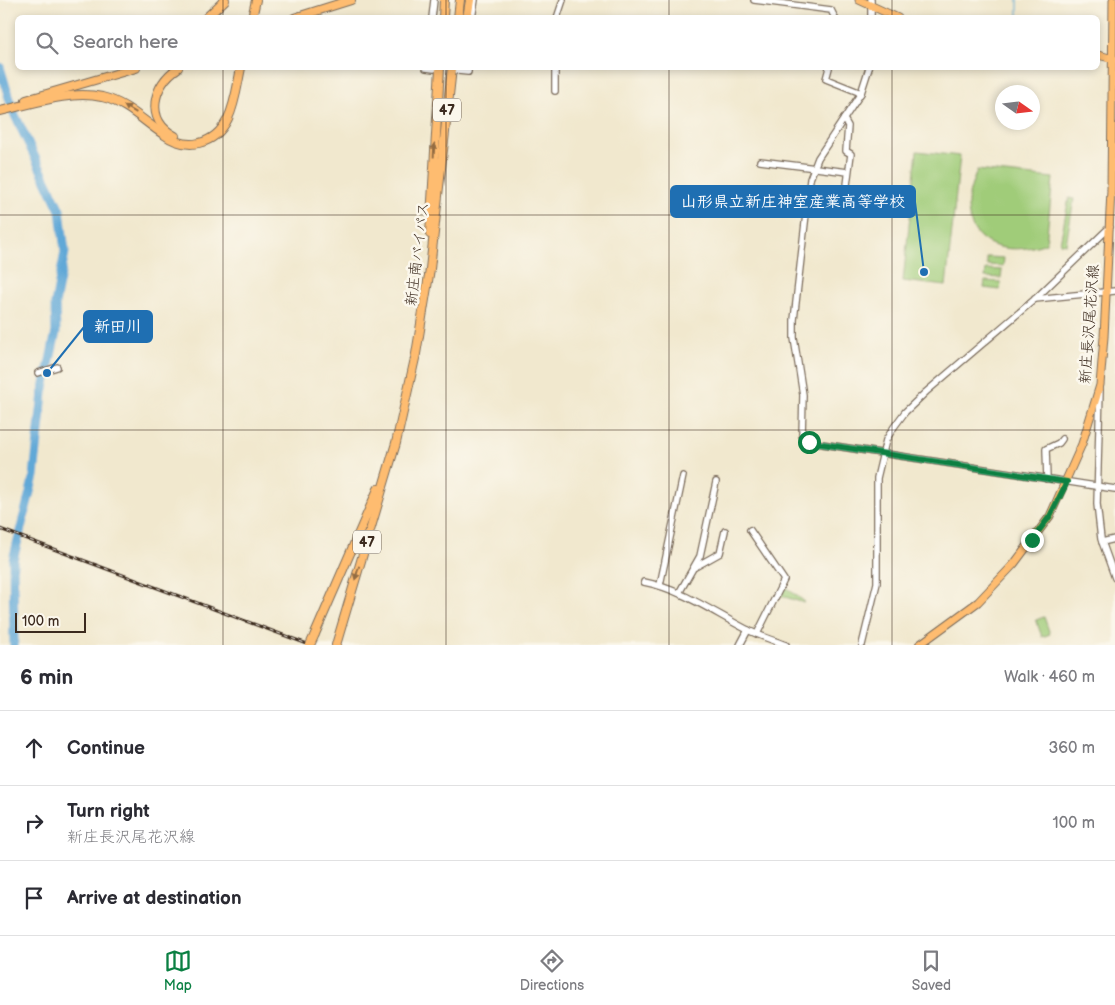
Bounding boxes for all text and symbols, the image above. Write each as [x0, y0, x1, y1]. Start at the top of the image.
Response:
search box [15, 15, 1100, 70]
icon: search [33, 29, 61, 57]
text: Search here [73, 31, 178, 54]
north arrow [995, 85, 1040, 130]
road number: 47 [433, 98, 461, 122]
one-way arrow [123, 105, 136, 114]
one-way arrow [431, 142, 439, 158]
callout: 山形県立新庄神室産業高等学校 [671, 186, 915, 217]
text: 山形県立新庄神室産業高等学校 [681, 193, 905, 212]
street label: 新庄南バイパス [402, 201, 433, 307]
street label: 新庄長沢尾花沢線 [1076, 264, 1103, 385]
callout: 新田川 [84, 311, 152, 342]
text: 新田川 [94, 318, 142, 337]
route start [798, 431, 821, 454]
route end [1021, 529, 1044, 552]
road number: 47 [353, 530, 381, 554]
one-way arrow [353, 566, 361, 581]
scale bar [15, 610, 86, 633]
text: 100 m [22, 613, 59, 630]
text: 6 min [20, 665, 73, 690]
text: Walk · 460 m [1004, 668, 1095, 687]
icon: ahead [20, 734, 48, 762]
text: Continue [67, 737, 145, 760]
text: 360 m [1048, 739, 1095, 758]
text: Turn right [67, 800, 150, 823]
icon: right [20, 809, 48, 837]
text: 100 m [1052, 814, 1095, 833]
text: 新庄長沢尾花沢線 [67, 828, 195, 847]
icon: arrive [20, 884, 48, 912]
text: Arrive at destination [67, 887, 242, 910]
tab: Map [164, 947, 192, 994]
tab: Directions [520, 947, 584, 994]
tab: Saved [912, 947, 951, 994]

